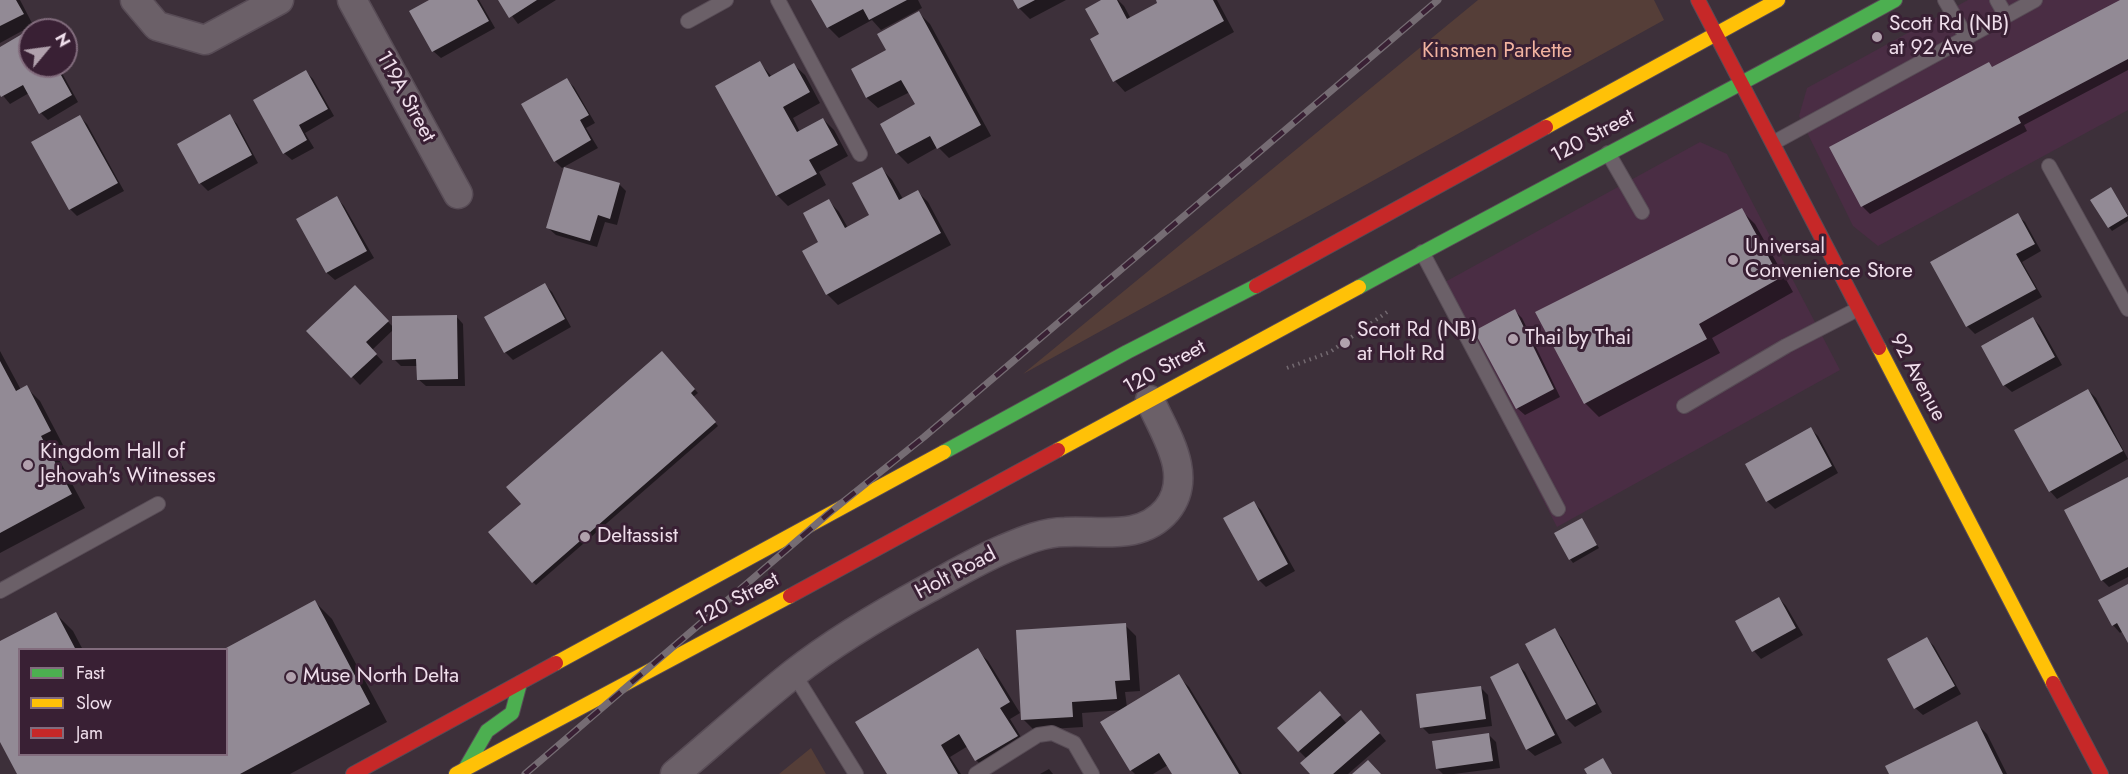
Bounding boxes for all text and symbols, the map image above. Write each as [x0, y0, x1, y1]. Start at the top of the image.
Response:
place label: Scott Rd (NB) at 92 Ave [1889, 12, 2009, 62]
north arrow [18, 18, 78, 78]
text: N [49, 29, 76, 51]
marker: Scott Rd (NB) at 92 Ave [1870, 30, 1884, 44]
park label: Kinsmen Parkette [1422, 39, 1572, 65]
street label: 119A Street [370, 47, 440, 147]
street label: 120 Street [1547, 105, 1639, 169]
place label: Universal Convenience Store [1745, 235, 1913, 285]
marker: Universal Convenience Store [1726, 253, 1740, 267]
place label: Scott Rd (NB) at Holt Rd [1357, 318, 1477, 368]
place label: Thai by Thai [1525, 326, 1631, 352]
street label: 92 Avenue [1883, 330, 1951, 426]
marker: Thai by Thai [1506, 332, 1520, 346]
street label: 120 Street [1119, 335, 1211, 401]
marker: Scott Rd (NB) at Holt Rd [1338, 336, 1352, 350]
place label: Kingdom Hall of Jehovah's Witnesses [40, 440, 216, 490]
marker: Kingdom Hall of Jehovah's Witnesses [21, 458, 35, 472]
place label: Deltassist [597, 524, 678, 550]
marker: Deltassist [578, 530, 592, 544]
street label: Holt Road [911, 542, 1001, 606]
street label: 120 Street [692, 568, 784, 632]
legend [18, 648, 228, 756]
text: Fast [76, 660, 105, 686]
place label: Muse North Delta [303, 664, 459, 690]
marker: Muse North Delta [284, 670, 298, 684]
text: Slow [76, 690, 112, 716]
text: Jam [76, 720, 103, 746]

